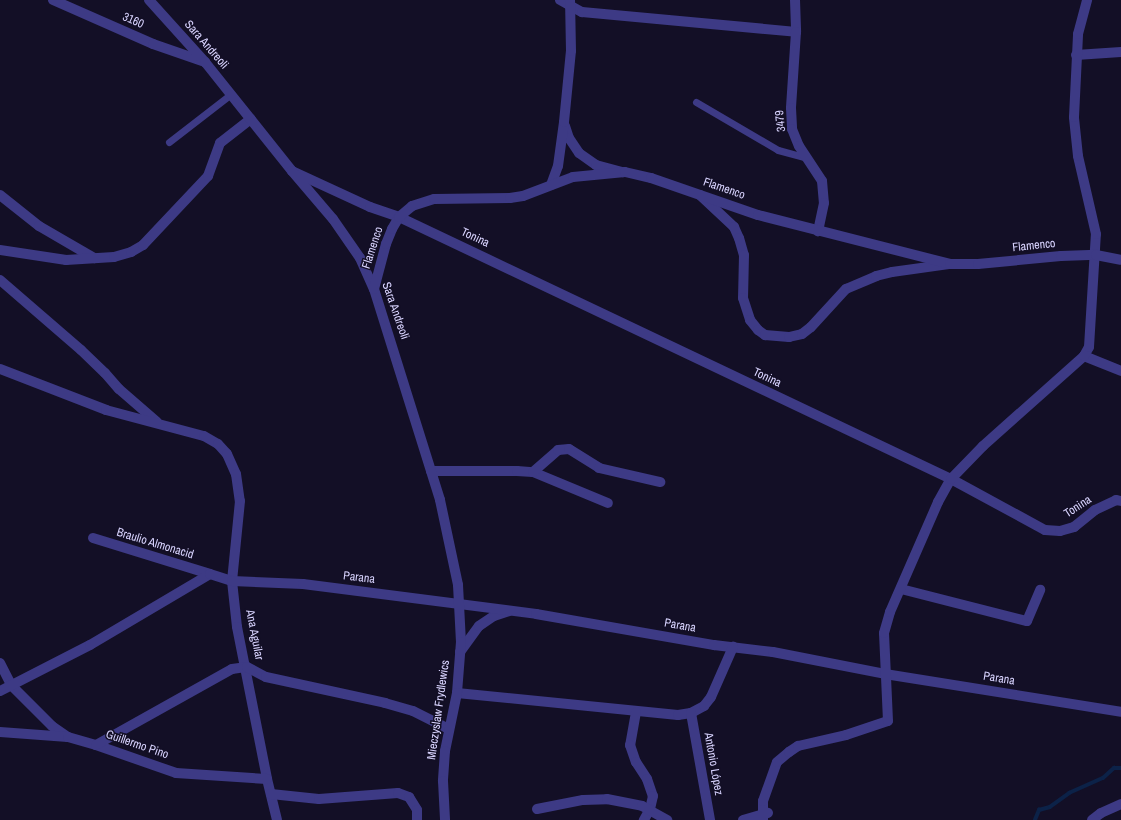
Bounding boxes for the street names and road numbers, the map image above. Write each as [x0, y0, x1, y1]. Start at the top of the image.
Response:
street label: 3160 [120, 10, 146, 32]
street label: Sara Andreoli [181, 18, 231, 72]
street label: 3479 [773, 109, 789, 133]
street label: Flamenco [701, 175, 747, 203]
street label: Flamenco [359, 225, 387, 271]
street label: Tonina [459, 225, 491, 251]
street label: Flamenco [1012, 237, 1056, 255]
street label: Sara Andreoli [378, 280, 412, 342]
street label: Tonina [751, 365, 783, 391]
street label: Tonina [1062, 493, 1094, 521]
street label: Braulio Almonacid [114, 525, 196, 563]
street label: Parana [342, 569, 376, 587]
street label: Ana Aguilar [242, 608, 266, 662]
street label: Parana [663, 616, 697, 636]
street label: Mieczyslaw Frydlewics [425, 659, 453, 761]
street label: Parana [982, 669, 1016, 689]
street label: Guillermo Pino [104, 728, 170, 762]
street label: Antonio López [700, 731, 726, 797]

